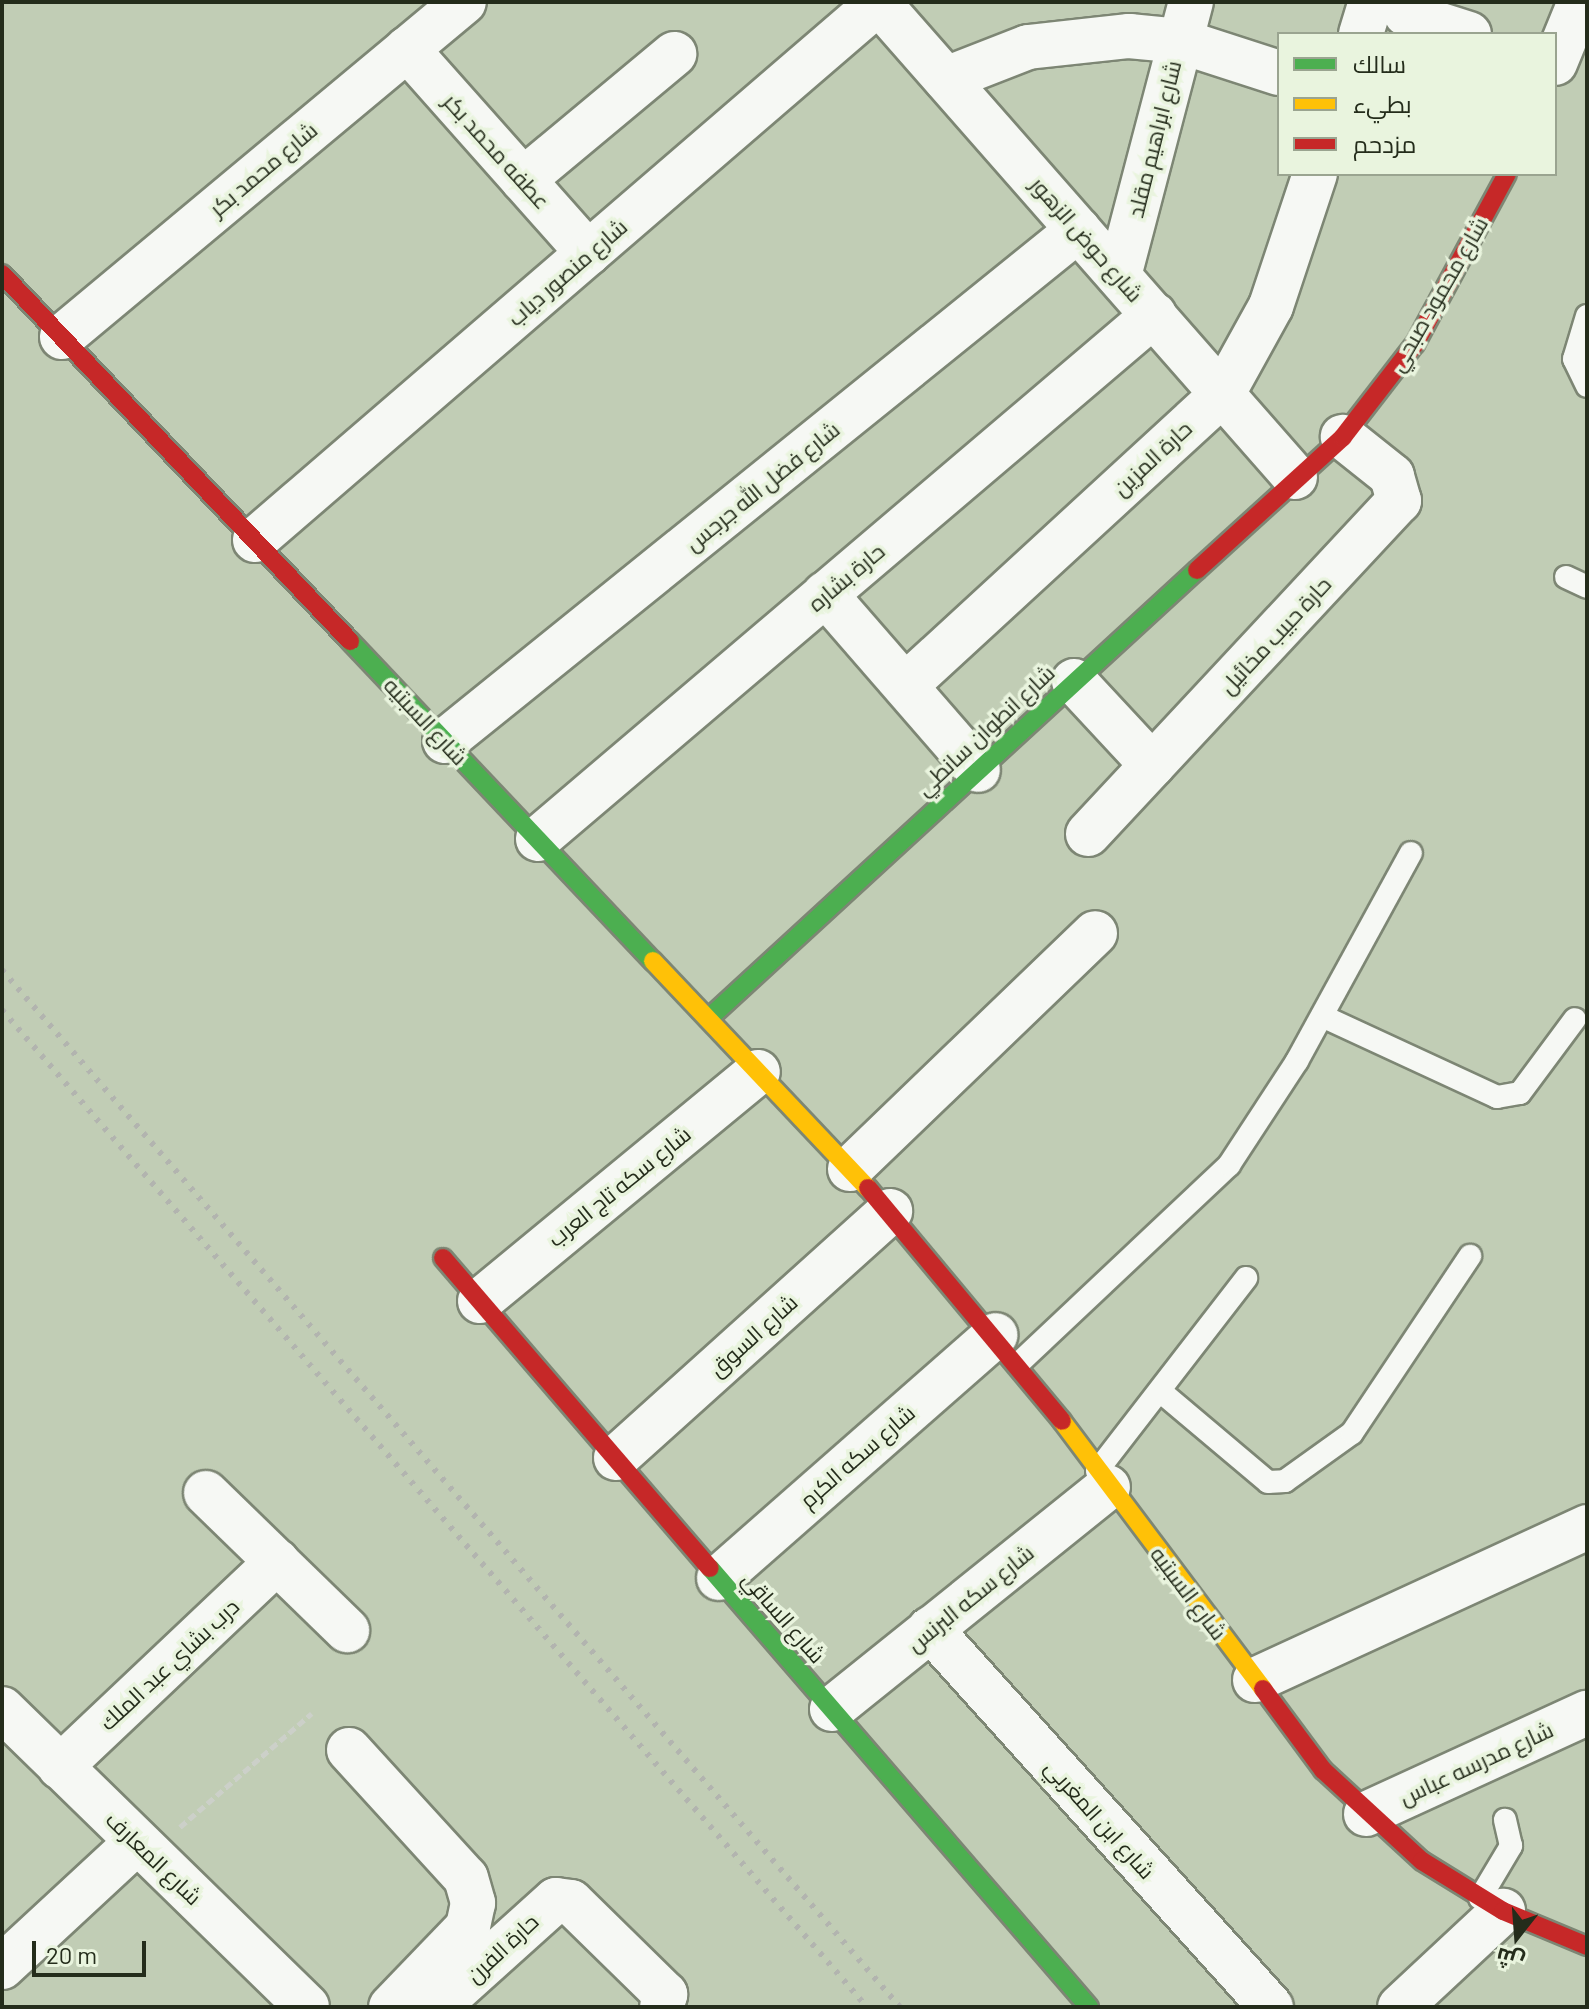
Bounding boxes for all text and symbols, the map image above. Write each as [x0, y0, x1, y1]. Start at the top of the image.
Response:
legend [1277, 32, 1557, 176]
text: سالك [1353, 49, 1406, 78]
street label: شارع ابراهيم مقلد [1122, 58, 1186, 220]
street label: عطفه محمد بكر [438, 88, 556, 214]
text: بطيء [1353, 89, 1412, 118]
street label: شارع محمد بكر [204, 116, 322, 222]
text: مزدحم [1353, 129, 1416, 158]
street label: شارع حوض الزهور [1025, 171, 1149, 307]
street label: شارع محمود صبحي [1383, 212, 1493, 376]
street label: شارع منصور دياب [502, 213, 632, 331]
street label: حارة المزين [1107, 415, 1197, 501]
street label: شارع فضل الله جرجس [680, 416, 844, 556]
street label: حارة بشاره [802, 537, 890, 617]
street label: حارة حبيب مخائيل [1214, 571, 1336, 699]
street label: شارع انطوان سانطي [910, 659, 1060, 801]
street label: شارع السبتيه [379, 672, 473, 770]
street label: شارع سكه تاج العرب [542, 1120, 696, 1252]
street label: شارع السوق [703, 1289, 803, 1381]
street label: شارع سكه الكرم [794, 1399, 920, 1513]
street label: شارع سكه البرنس [901, 1539, 1039, 1657]
street label: شارع السبتيه [1145, 1541, 1233, 1645]
street label: شارع الساقي [737, 1566, 831, 1668]
street label: درب بشاي عبد الملك [94, 1593, 244, 1735]
street label: شارع مدرسه عباس [1395, 1716, 1557, 1810]
street label: شارع ابن المغربي [1040, 1754, 1160, 1884]
street label: شارع المعارف [101, 1806, 207, 1910]
north arrow [1477, 1897, 1557, 1977]
street label: حارة الفرن [460, 1908, 544, 1988]
scale bar [36, 1925, 150, 1975]
text: 20 m [46, 1940, 97, 1969]
text: ش [1493, 1943, 1527, 1977]

